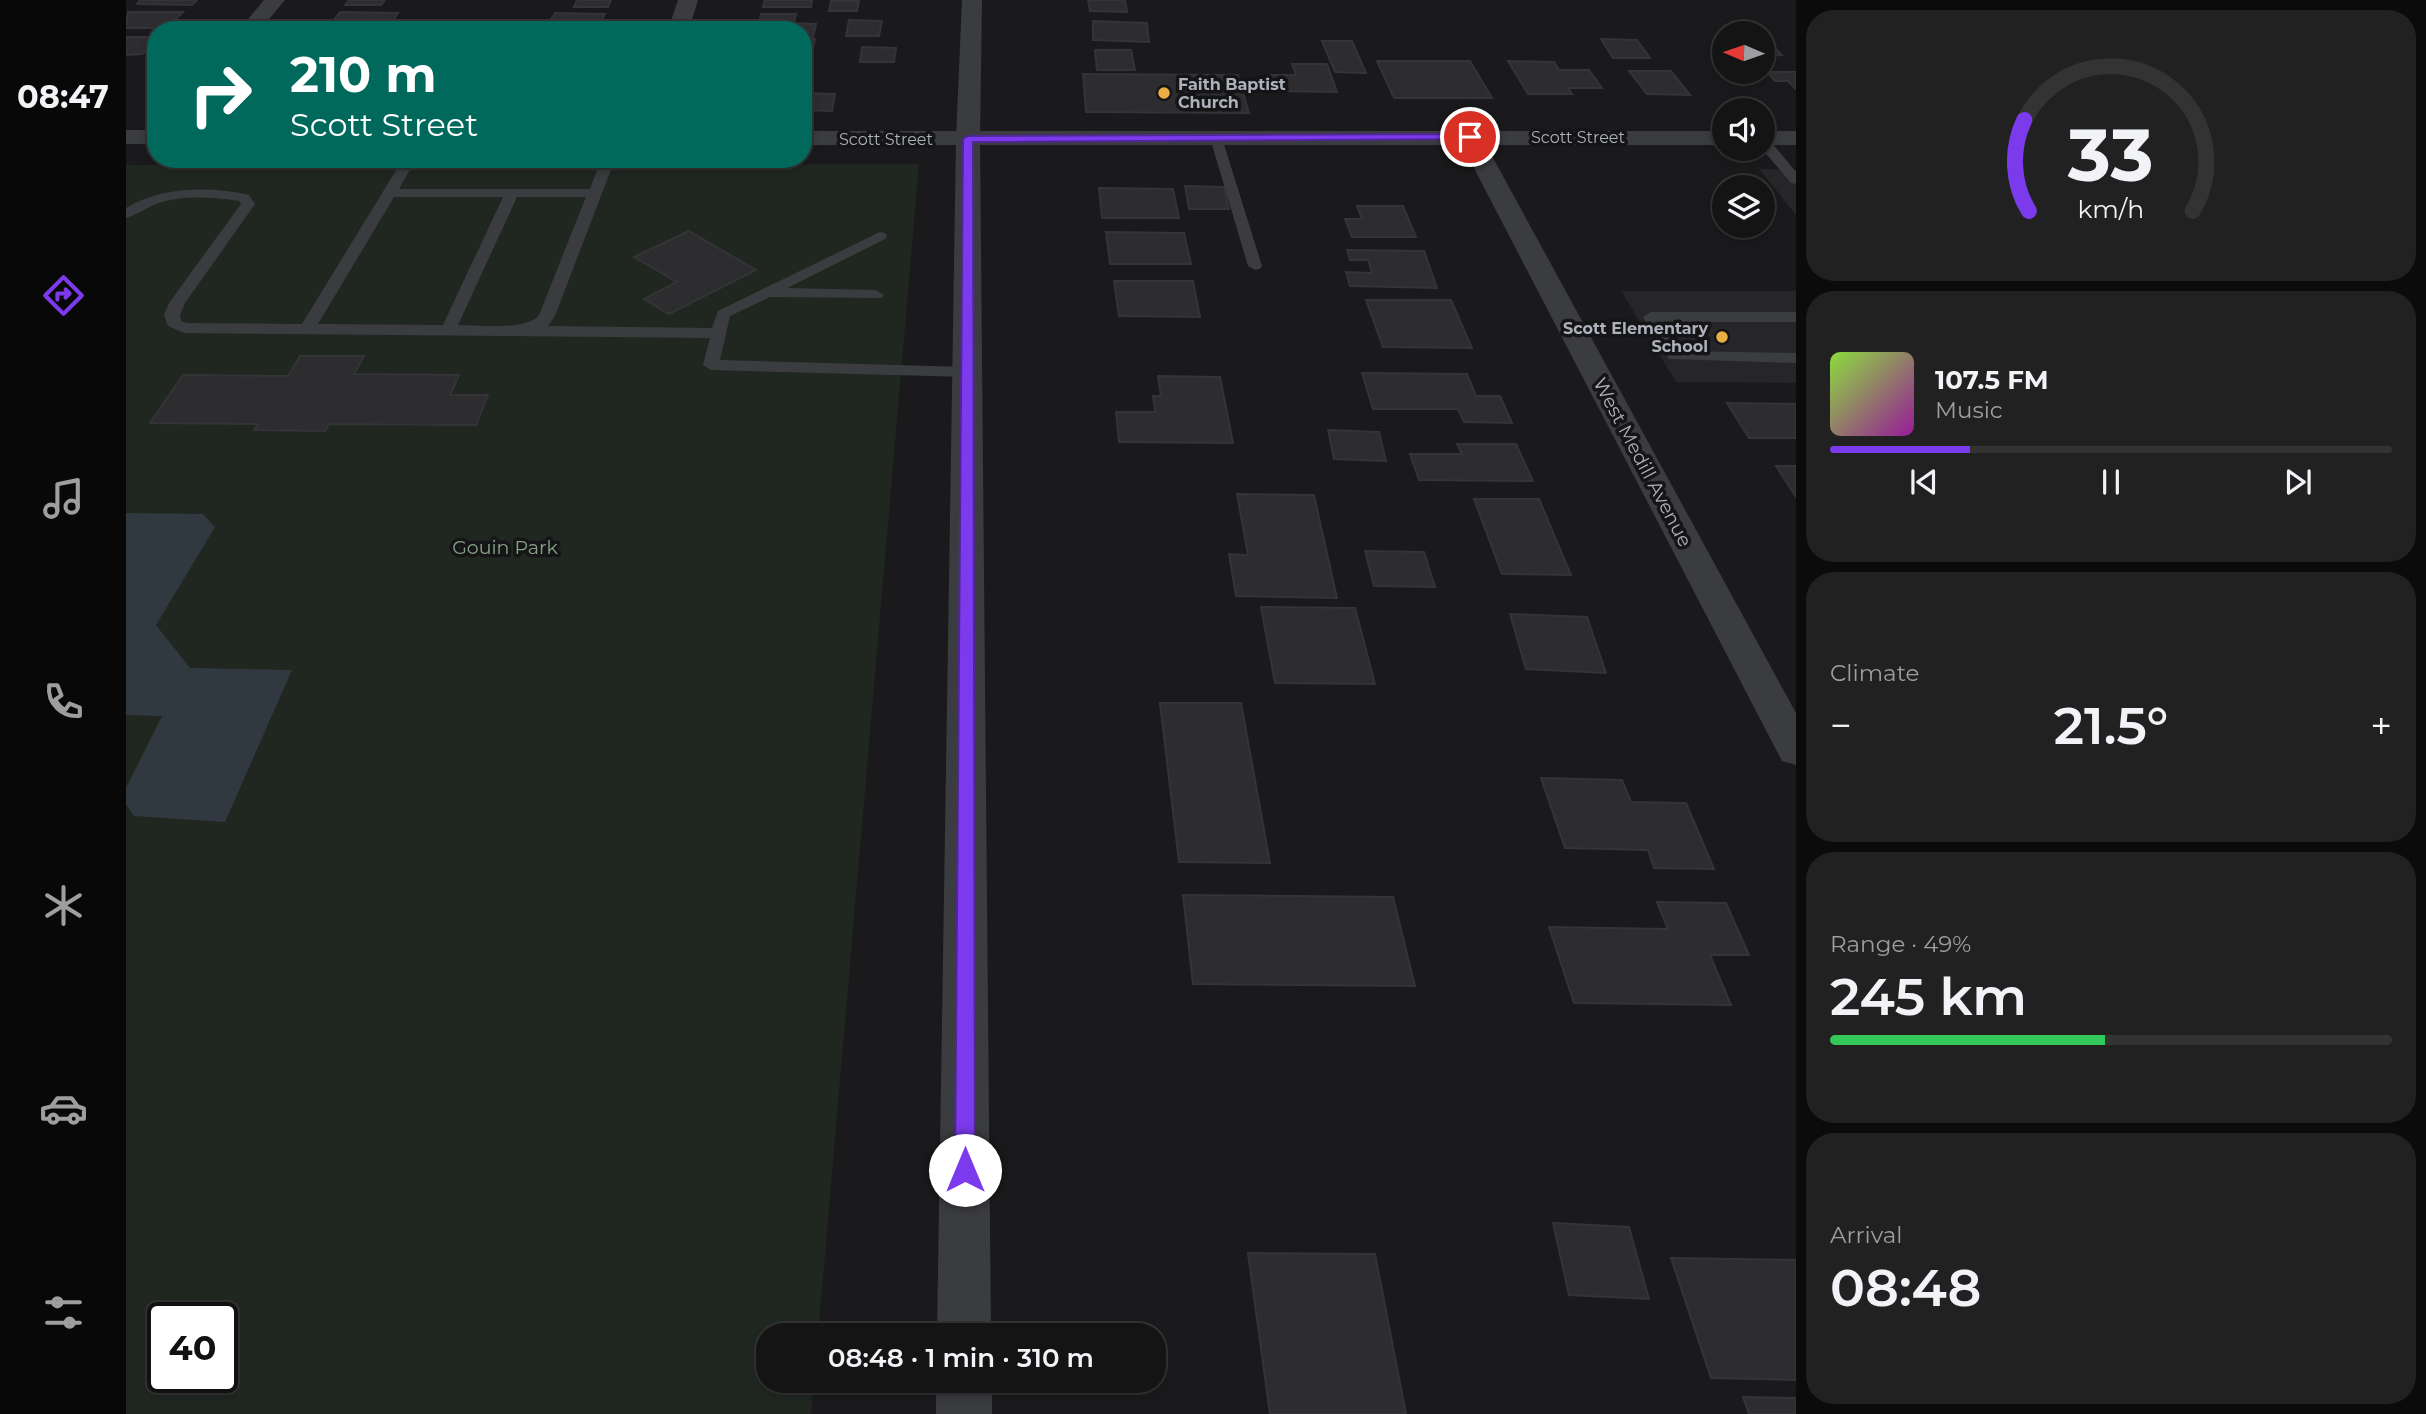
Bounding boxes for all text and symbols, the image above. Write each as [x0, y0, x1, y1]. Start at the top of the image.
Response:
north arrow [1712, 21, 1774, 84]
map controls [1712, 21, 1775, 238]
text: 210 m [290, 45, 437, 104]
icon: right [175, 49, 266, 140]
place label: Faith Baptist Church [1178, 75, 1286, 112]
text: 08:47 [17, 77, 109, 116]
marker: Faith Baptist Church [1156, 85, 1172, 101]
button: sound [1712, 98, 1775, 161]
text: Scott Street [290, 105, 478, 144]
pin [1440, 107, 1500, 167]
text: 33 [2067, 112, 2154, 200]
icon: arrive [1451, 118, 1489, 156]
street label: Scott Street [1531, 128, 1626, 147]
street label: Scott Street [839, 130, 934, 149]
button: layers [1712, 175, 1775, 238]
text: km/h [2078, 194, 2144, 224]
icon: directions [39, 271, 88, 320]
place label: Scott Elementary School [1563, 319, 1708, 356]
marker: Scott Elementary School [1714, 329, 1730, 345]
text: 107.5 FM [1935, 364, 2049, 396]
street label: West Medill Avenue [1588, 374, 1697, 551]
text: Music [1935, 396, 2003, 424]
icon: previous [1905, 463, 1943, 501]
icon: pause [2092, 463, 2130, 501]
icon: next [2279, 463, 2317, 501]
icon: music [39, 474, 88, 523]
park label: Gouin Park [452, 536, 558, 559]
text: Climate [1830, 659, 1919, 687]
icon: phone [39, 677, 88, 726]
text: 21.5° [2054, 694, 2168, 757]
text: − [1830, 702, 1852, 749]
text: + [2370, 702, 2392, 749]
icon: climate [39, 881, 88, 930]
text: Range · 49% [1830, 930, 1971, 958]
text: 245 km [1830, 965, 2027, 1028]
icon: car [39, 1084, 88, 1133]
position arrow [928, 1133, 1002, 1207]
text: Arrival [1830, 1221, 1903, 1249]
text: 08:48 [1830, 1256, 1981, 1319]
icon: filters [39, 1288, 88, 1337]
speed limit sign: 40 [147, 1302, 238, 1393]
text: 08:48 · 1 min · 310 m [828, 1342, 1094, 1374]

